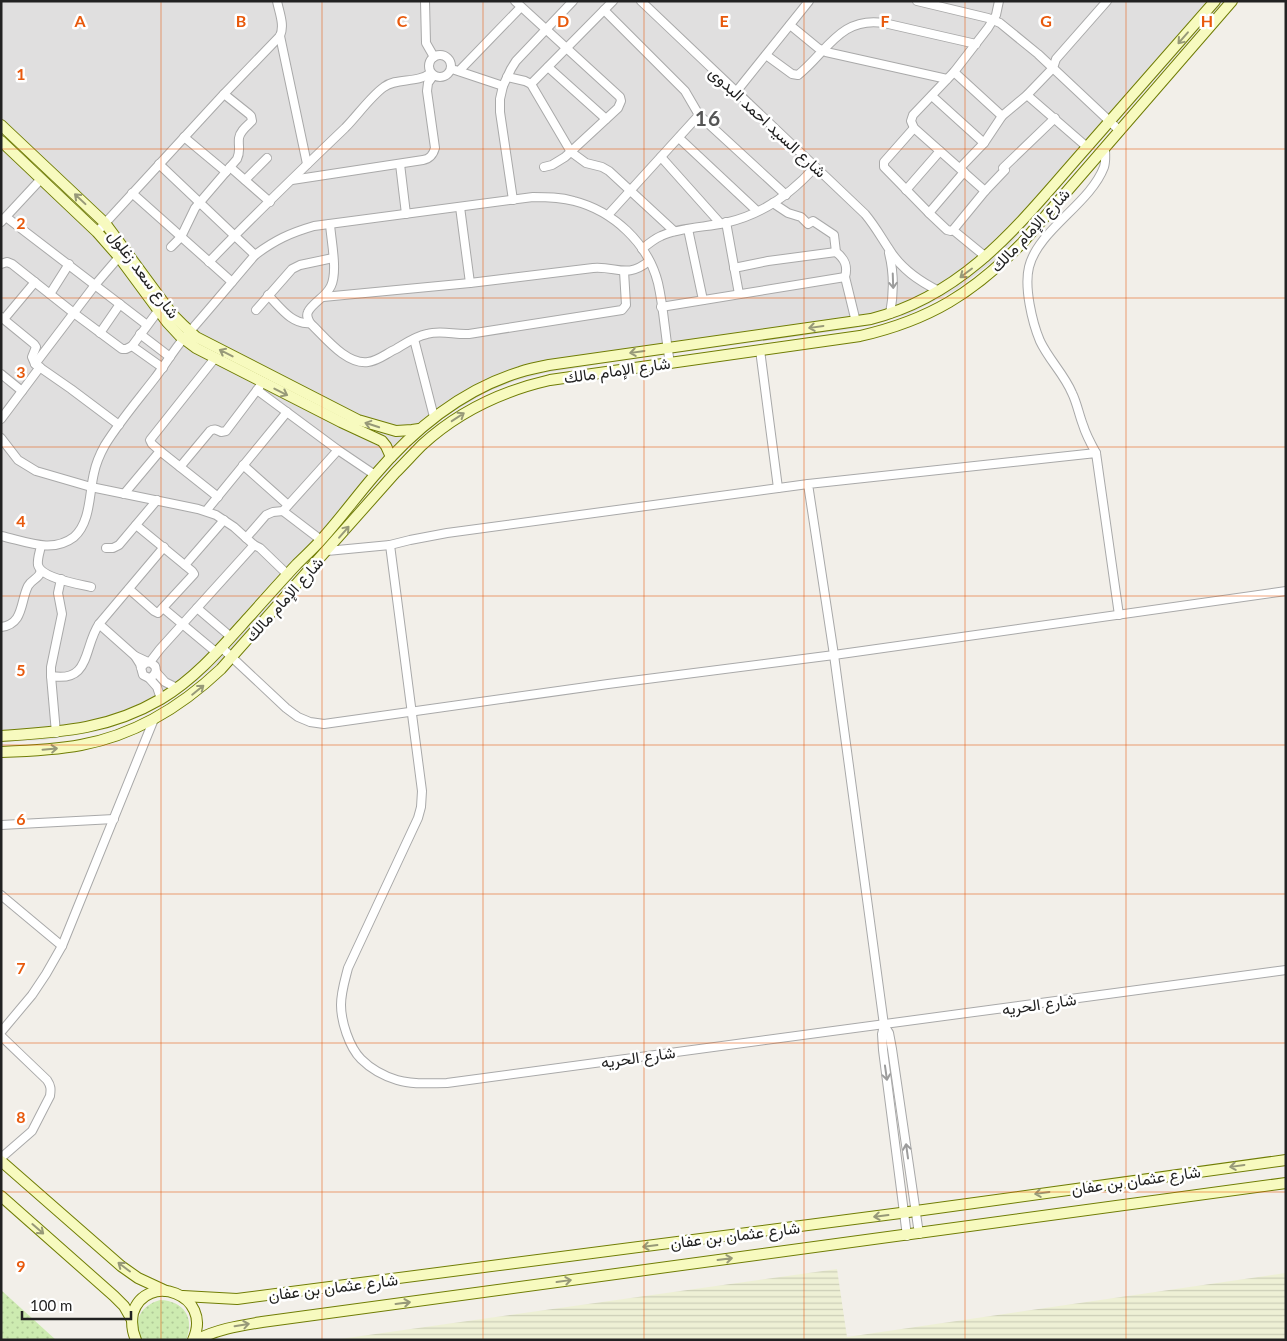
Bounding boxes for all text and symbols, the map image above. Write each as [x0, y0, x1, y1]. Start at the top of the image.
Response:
text: A [73, 11, 86, 30]
text: B [236, 11, 246, 30]
text: C [397, 11, 408, 30]
text: D [557, 11, 569, 30]
text: E [719, 11, 729, 30]
text: F [880, 11, 890, 30]
text: G [1040, 11, 1052, 30]
text: H [1201, 11, 1213, 30]
one-way arrow [1177, 31, 1188, 44]
street label: شارع السيد احمد البدوى [704, 62, 831, 183]
text: 1 [16, 64, 26, 83]
district label: 16 [695, 105, 721, 130]
street label: شارع الإمام مالك [986, 184, 1075, 277]
one-way arrow [74, 193, 87, 205]
text: 2 [16, 213, 26, 232]
street label: شارع سعد زغلول [103, 226, 184, 323]
one-way arrow [960, 267, 973, 278]
one-way arrow [888, 273, 897, 289]
one-way arrow [808, 323, 824, 333]
one-way arrow [630, 347, 646, 357]
one-way arrow [219, 348, 234, 357]
street label: شارع الإمام مالك [562, 353, 672, 389]
text: 3 [16, 362, 26, 381]
one-way arrow [274, 387, 289, 397]
one-way arrow [451, 412, 465, 422]
one-way arrow [364, 419, 380, 429]
text: 4 [16, 511, 26, 530]
one-way arrow [338, 525, 350, 538]
street label: شارع الإمام مالك [241, 552, 329, 647]
text: 5 [16, 660, 26, 679]
one-way arrow [192, 684, 205, 695]
one-way arrow [42, 744, 58, 754]
text: 6 [16, 809, 26, 828]
text: 7 [16, 958, 26, 977]
street label: شارع الحريه [1000, 989, 1078, 1021]
street label: شارع الحريه [599, 1042, 677, 1074]
one-way arrow [882, 1065, 892, 1081]
text: 8 [16, 1107, 26, 1126]
one-way arrow [902, 1143, 912, 1159]
street label: شارع عثمان بن عفان [1070, 1161, 1202, 1201]
one-way arrow [1230, 1161, 1246, 1171]
one-way arrow [1034, 1189, 1050, 1199]
one-way arrow [873, 1211, 889, 1221]
street label: شارع عثمان بن عفان [669, 1217, 801, 1255]
one-way arrow [31, 1223, 44, 1234]
one-way arrow [643, 1241, 659, 1251]
one-way arrow [717, 1254, 733, 1264]
text: 9 [16, 1256, 26, 1275]
one-way arrow [118, 1262, 131, 1273]
street label: شارع عثمان بن عفان [267, 1269, 399, 1307]
one-way arrow [556, 1276, 572, 1286]
scale bar [22, 1288, 131, 1320]
text: 100 m [30, 1296, 72, 1314]
one-way arrow [395, 1298, 411, 1308]
one-way arrow [234, 1320, 250, 1330]

